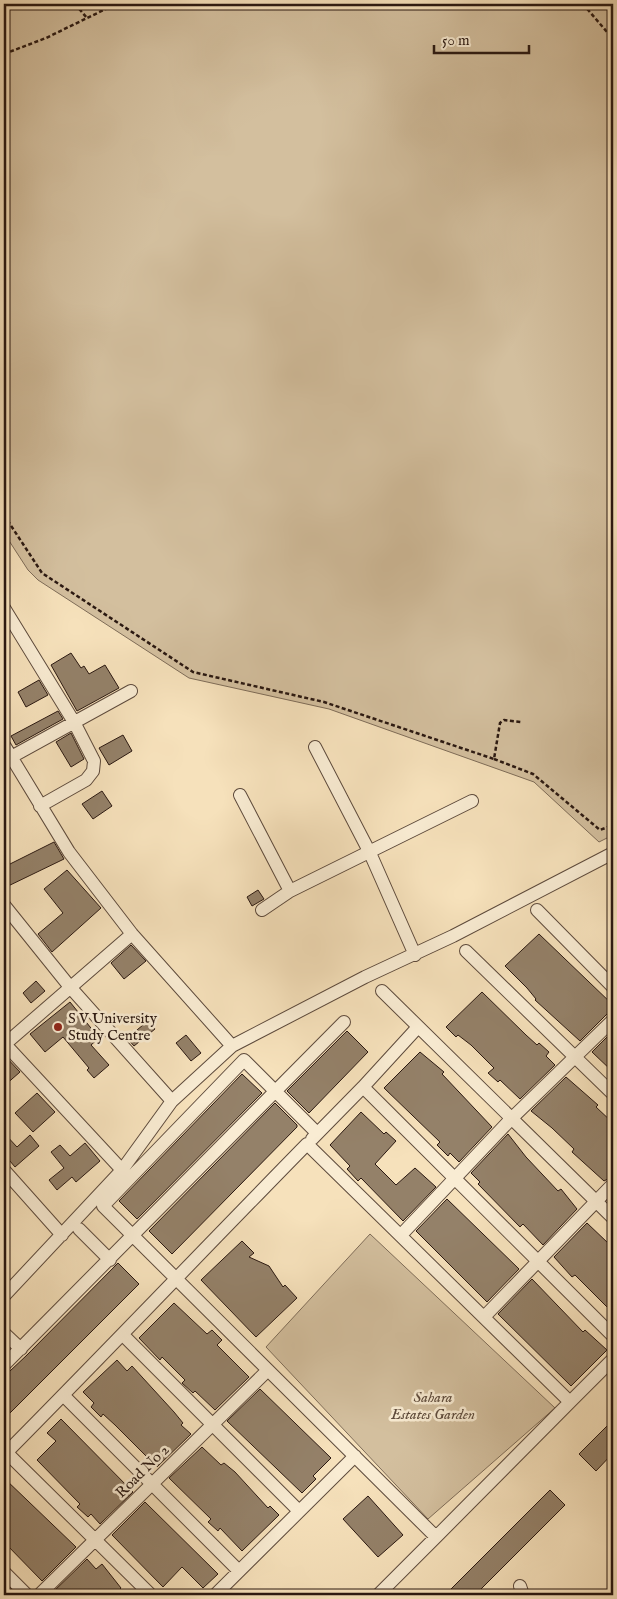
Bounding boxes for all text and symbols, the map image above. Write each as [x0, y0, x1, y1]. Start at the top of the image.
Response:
scale bar [434, 22, 530, 54]
text: 50 m [442, 31, 470, 50]
place label: S V University Study Centre [68, 1009, 158, 1045]
marker: S V University Study Centre [52, 1021, 64, 1033]
park label: Sahara Estates Garden [390, 1388, 475, 1424]
street label: Road No 2 [112, 1441, 173, 1502]

